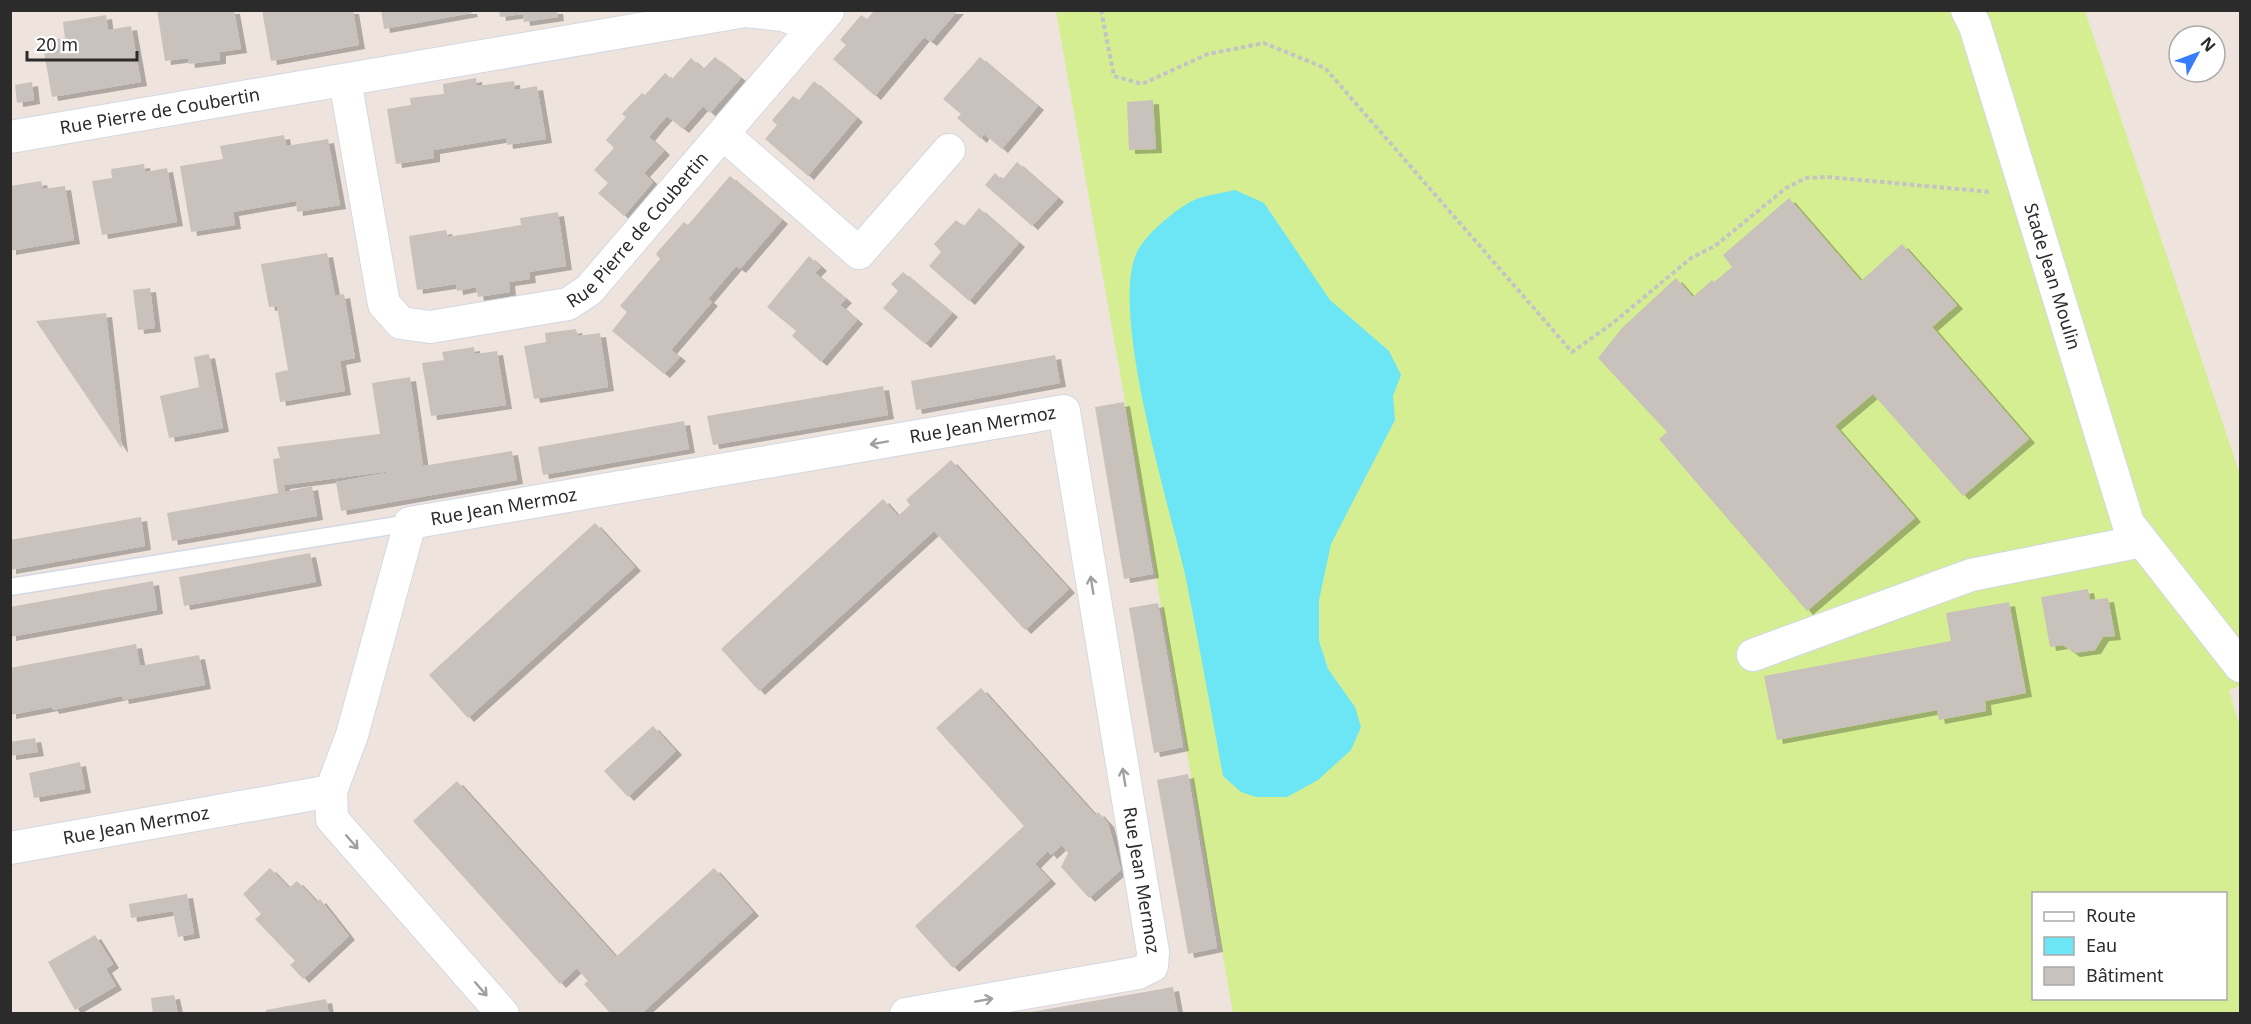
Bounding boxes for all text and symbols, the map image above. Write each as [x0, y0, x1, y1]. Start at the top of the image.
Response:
scale bar [27, 24, 136, 62]
north arrow [2167, 24, 2227, 84]
text: 20 m [36, 32, 78, 56]
text: N [2196, 32, 2221, 56]
street label: Rue Pierre de Coubertin [58, 81, 261, 139]
street label: Rue Pierre de Coubertin [561, 146, 713, 313]
street label: Stade Jean Moulin [2019, 200, 2087, 352]
street label: Rue Jean Mermoz [907, 400, 1058, 448]
one-way arrow [870, 437, 890, 448]
street label: Rue Jean Mermoz [428, 482, 579, 530]
one-way arrow [1087, 575, 1098, 595]
one-way arrow [1118, 768, 1129, 787]
street label: Rue Jean Mermoz [61, 800, 211, 849]
street label: Rue Jean Mermoz [1118, 805, 1166, 955]
one-way arrow [345, 834, 359, 849]
legend [2032, 892, 2227, 1000]
text: Route [2086, 903, 2136, 927]
text: Eau [2086, 933, 2117, 957]
text: Bâtiment [2086, 963, 2164, 987]
one-way arrow [474, 981, 488, 996]
one-way arrow [974, 994, 993, 1005]

